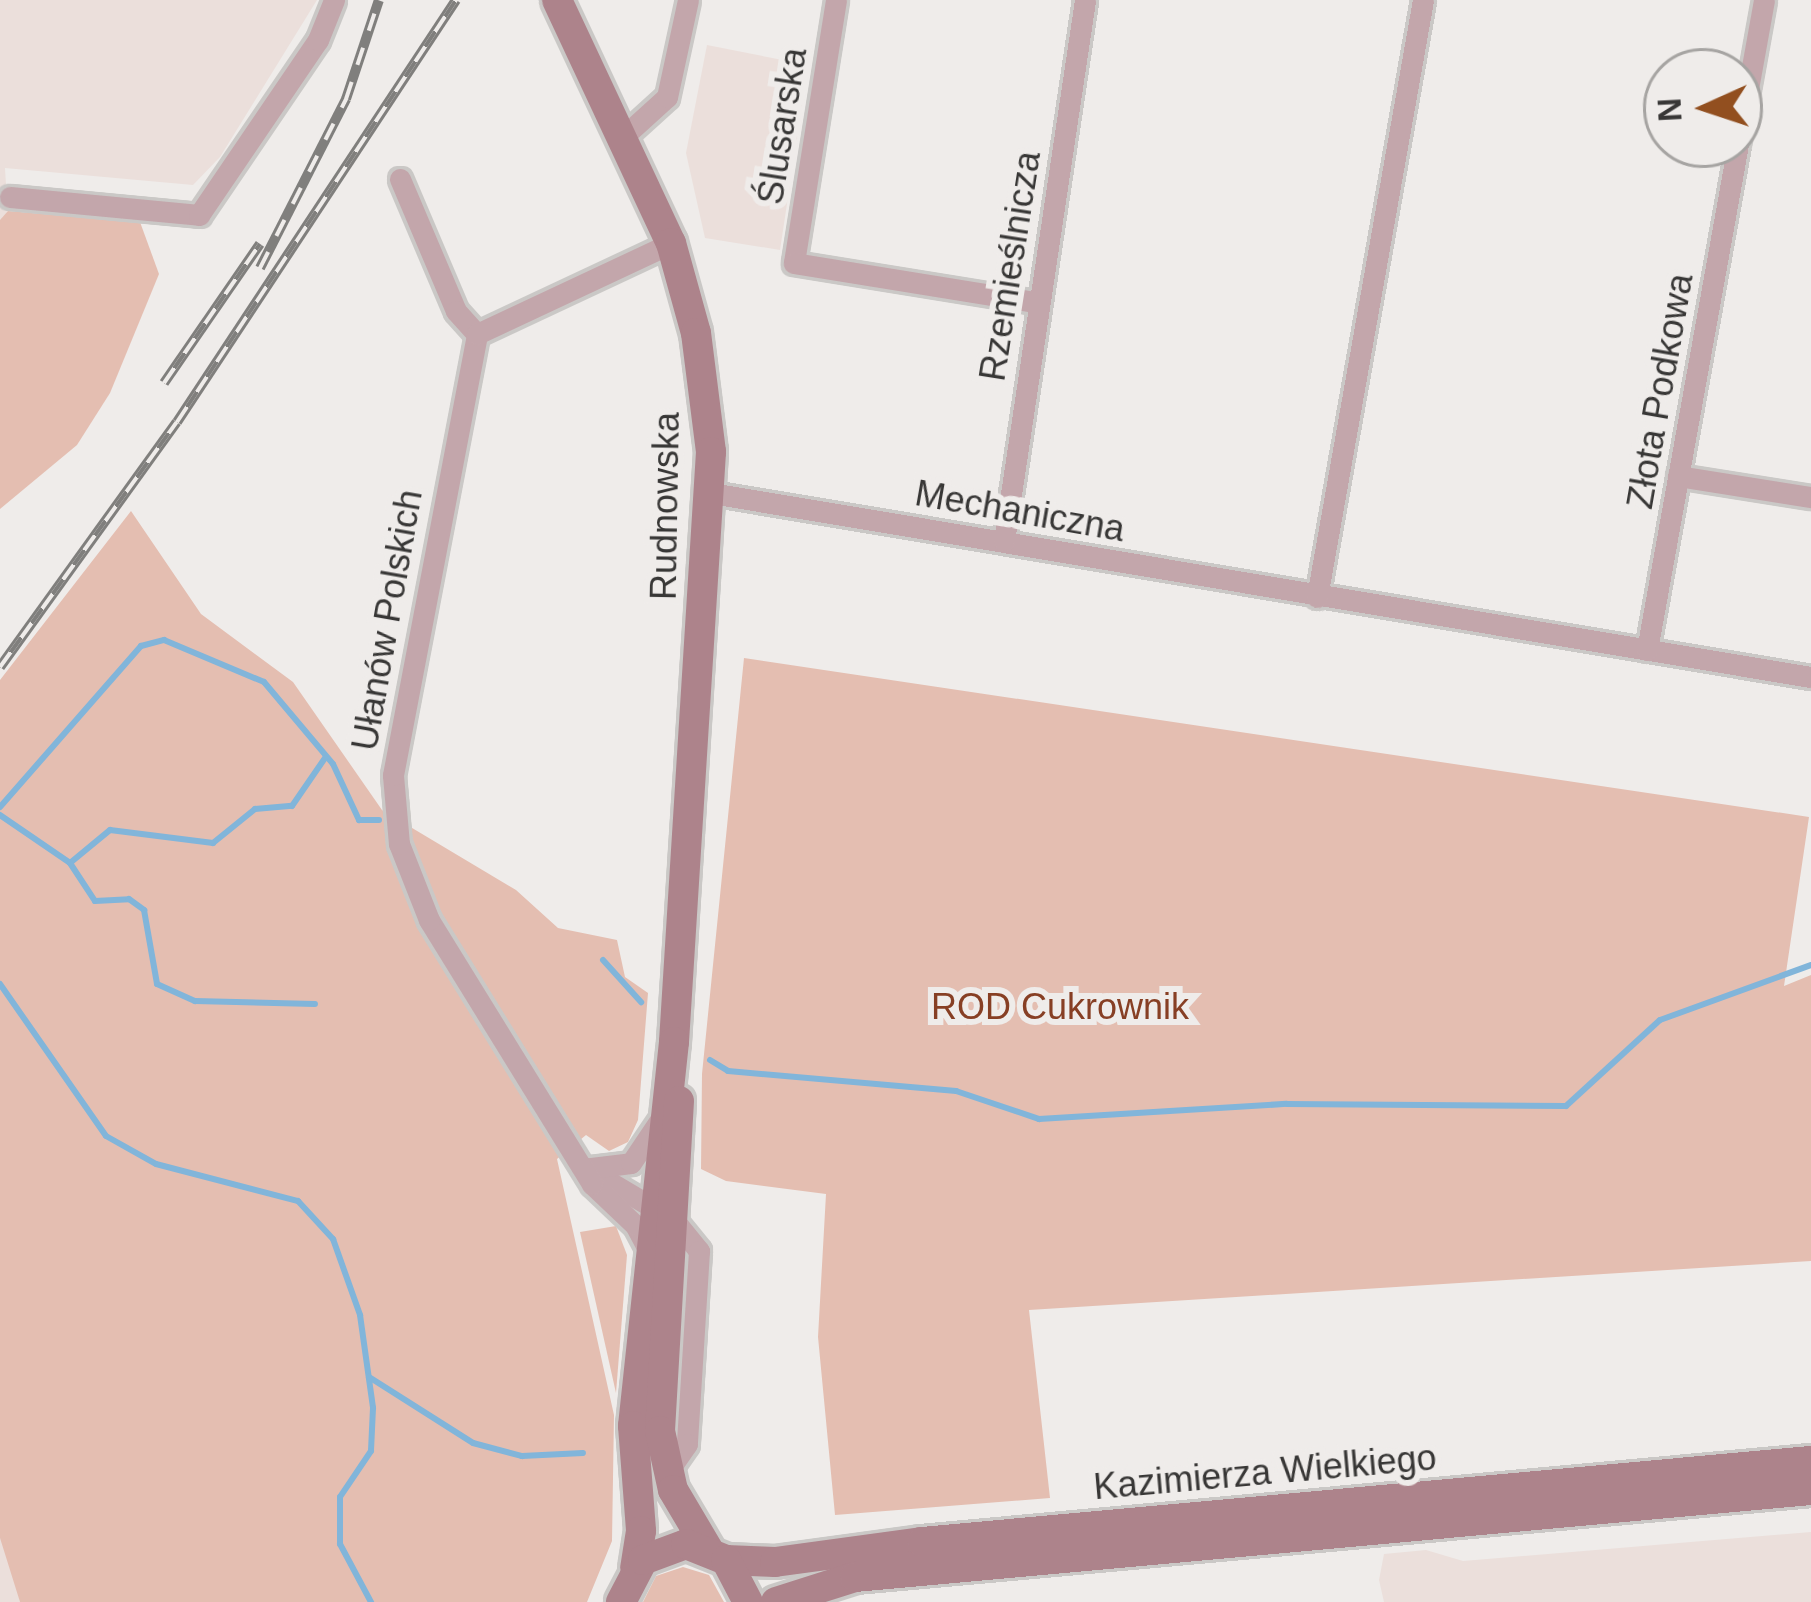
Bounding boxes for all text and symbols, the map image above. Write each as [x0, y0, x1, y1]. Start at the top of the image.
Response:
street label: Ślusarska [748, 45, 816, 207]
north arrow [1643, 48, 1763, 168]
text: N [1650, 97, 1689, 123]
street label: Rzemieślnicza [971, 148, 1049, 384]
street label: Złota Podkowa [1618, 270, 1702, 512]
street label: Rudnowska [642, 412, 688, 600]
street label: Mechaniczna [912, 471, 1128, 551]
street label: Ułanów Polskich [343, 486, 431, 754]
park label: ROD Cukrownik [931, 985, 1189, 1029]
street label: Kazimierza Wielkiego [1092, 1435, 1438, 1509]

